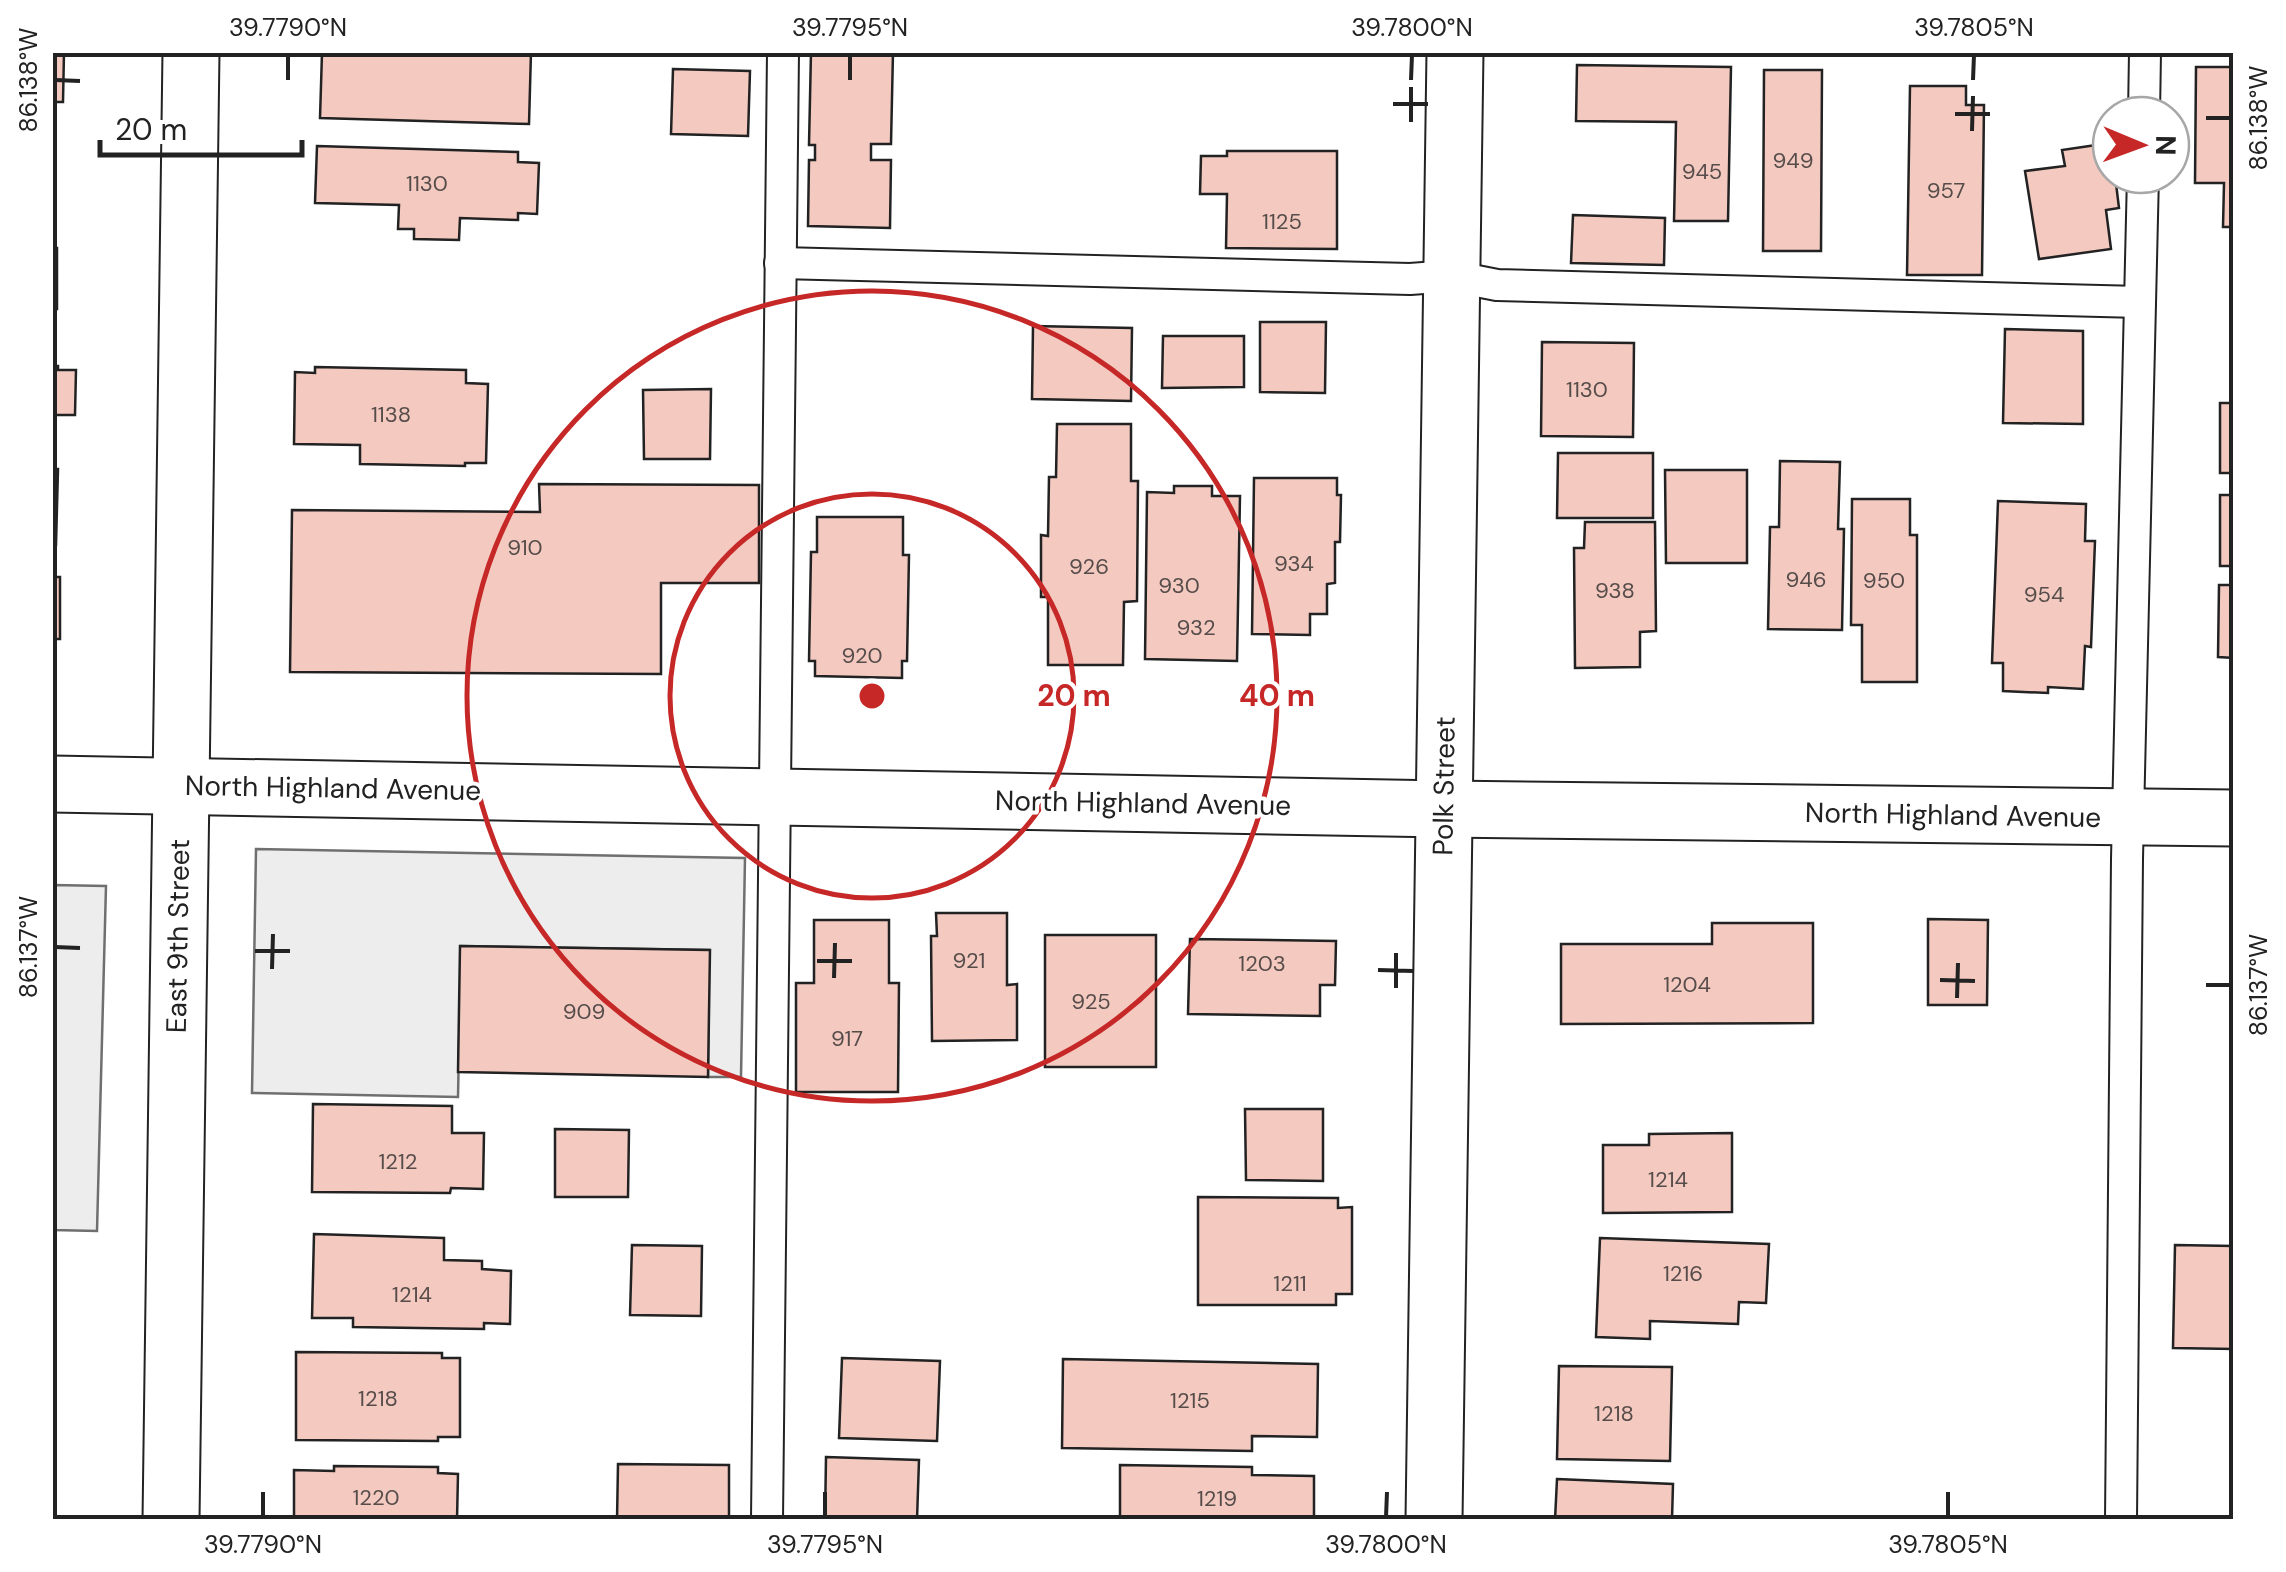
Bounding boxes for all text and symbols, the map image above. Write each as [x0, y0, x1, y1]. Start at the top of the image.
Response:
text: 39.7790°N [229, 11, 347, 44]
text: 39.7795°N [792, 11, 908, 44]
text: 39.7800°N [1351, 11, 1473, 44]
text: 39.7805°N [1914, 11, 2034, 44]
text: 86.138°W [12, 28, 45, 132]
text: 86.138°W [2242, 66, 2275, 170]
scale bar [100, 95, 302, 157]
north arrow [2091, 95, 2191, 195]
text: 20 m [115, 110, 187, 149]
text: N [2147, 135, 2184, 156]
house number: 949 [1773, 146, 1814, 175]
house number: 945 [1682, 157, 1722, 186]
house number: 1130 [406, 169, 448, 198]
house number: 957 [1927, 176, 1965, 205]
house number: 1125 [1262, 207, 1302, 236]
house number: 1130 [1566, 375, 1608, 404]
house number: 1138 [371, 400, 411, 429]
house number: 910 [507, 533, 543, 562]
house number: 934 [1274, 549, 1314, 578]
house number: 926 [1069, 552, 1109, 581]
house number: 946 [1786, 565, 1827, 594]
house number: 950 [1863, 566, 1905, 595]
house number: 930 [1158, 571, 1200, 600]
house number: 938 [1595, 576, 1635, 605]
house number: 954 [2024, 580, 2064, 609]
house number: 932 [1176, 613, 1216, 642]
house number: 920 [842, 641, 882, 670]
text: 20 m [1037, 676, 1111, 715]
text: 40 m [1239, 676, 1315, 715]
centre of rings [854, 678, 890, 714]
street label: Polk Street [1424, 716, 1464, 856]
street label: North Highland Avenue [185, 767, 481, 809]
street label: North Highland Avenue [995, 782, 1291, 824]
street label: North Highland Avenue [1805, 794, 2101, 836]
street label: East 9th Street [158, 838, 198, 1034]
text: 86.137°W [12, 896, 45, 998]
text: 86.137°W [2242, 934, 2275, 1036]
house number: 921 [953, 946, 985, 975]
house number: 1203 [1238, 949, 1286, 978]
house number: 1204 [1663, 970, 1711, 999]
house number: 925 [1071, 987, 1111, 1016]
house number: 909 [563, 997, 605, 1026]
house number: 917 [831, 1024, 863, 1053]
house number: 1212 [378, 1147, 418, 1176]
house number: 1214 [1648, 1165, 1688, 1194]
house number: 1216 [1663, 1259, 1703, 1288]
house number: 1211 [1273, 1269, 1307, 1298]
house number: 1214 [392, 1280, 432, 1309]
house number: 1218 [358, 1384, 398, 1413]
house number: 1215 [1170, 1386, 1210, 1415]
house number: 1218 [1594, 1399, 1634, 1428]
house number: 1220 [352, 1483, 400, 1512]
house number: 1219 [1197, 1484, 1237, 1513]
text: 39.7790°N [204, 1528, 322, 1561]
text: 39.7795°N [767, 1528, 883, 1561]
text: 39.7800°N [1325, 1528, 1447, 1561]
text: 39.7805°N [1888, 1528, 2008, 1561]

